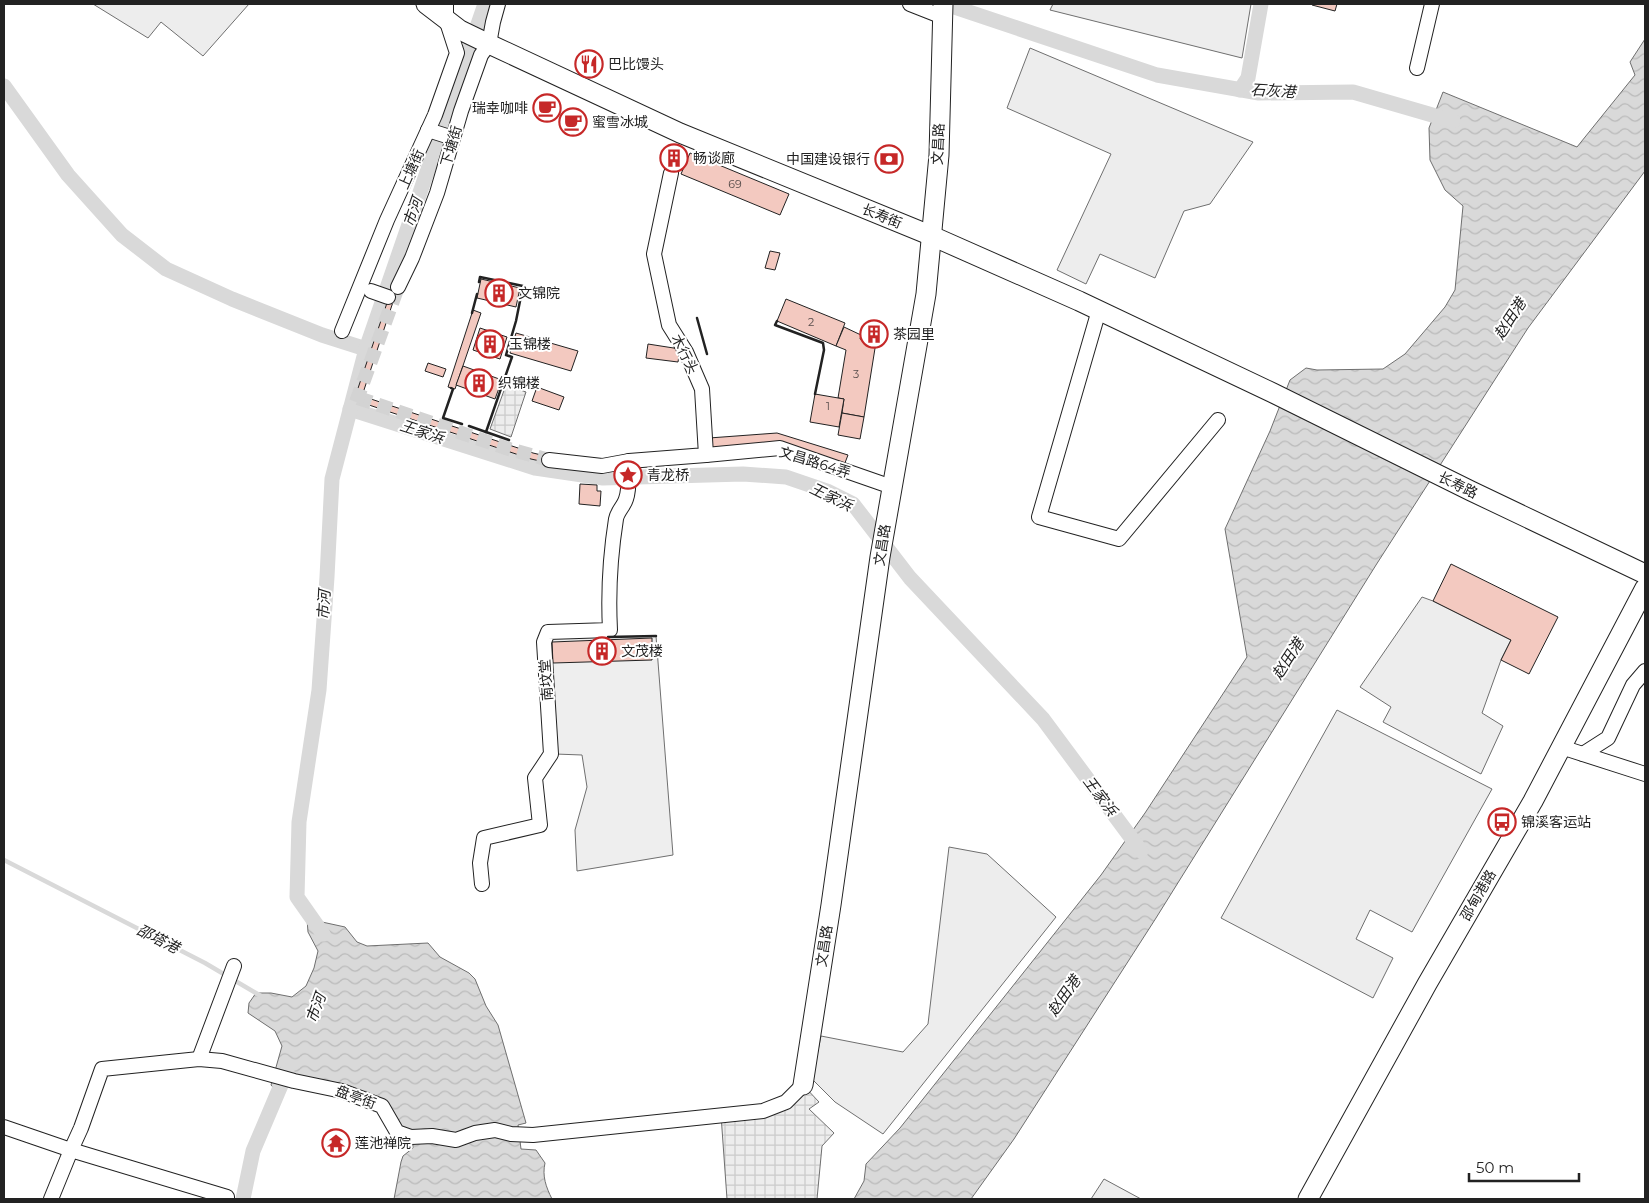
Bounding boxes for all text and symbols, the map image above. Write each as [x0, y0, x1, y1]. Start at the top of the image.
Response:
restaurant icon: 巴比馒头 [574, 49, 604, 79]
place label: 巴比馒头 [608, 55, 664, 73]
water label: 石灰港 [1250, 80, 1298, 101]
cafe icon: 瑞幸咖啡 [532, 93, 562, 123]
place label: 瑞幸咖啡 [472, 99, 528, 117]
cafe icon: 蜜雪冰城 [558, 107, 588, 137]
place label: 蜜雪冰城 [592, 113, 648, 131]
street label: 下塘街 [437, 123, 465, 169]
street label: 文昌路 [928, 123, 948, 165]
building icon: 畅谈廊 [659, 143, 689, 173]
bank icon: 中国建设银行 [874, 144, 904, 174]
street label: 上塘街 [394, 146, 428, 192]
place label: 畅谈廊 [693, 149, 735, 167]
place label: 中国建设银行 [786, 150, 870, 168]
house number: 69 [728, 177, 742, 191]
water label: 市河 [399, 192, 427, 229]
street label: 长寿街 [859, 200, 905, 232]
building icon: 文锦院 [484, 278, 514, 308]
place label: 文锦院 [518, 284, 560, 302]
water label: 赵田港 [1489, 293, 1531, 343]
house number: 2 [808, 315, 814, 329]
building icon: 茶园里 [859, 319, 889, 349]
place label: 茶园里 [893, 325, 935, 343]
building icon: 玉锦楼 [475, 329, 505, 359]
street label: 木行头 [667, 331, 703, 377]
place label: 玉锦楼 [509, 335, 551, 353]
house number: 3 [853, 367, 859, 381]
building icon: 织锦楼 [464, 368, 494, 398]
place label: 织锦楼 [498, 374, 540, 392]
house number: 1 [826, 399, 830, 413]
water label: 王家浜 [398, 416, 448, 448]
street label: 文昌路64弄 [777, 443, 853, 481]
place icon: 青龙桥 [613, 460, 643, 490]
place label: 青龙桥 [647, 466, 689, 484]
street label: 长寿路 [1435, 468, 1481, 502]
water label: 王家浜 [807, 478, 857, 516]
street label: 文昌路 [870, 523, 894, 567]
water label: 市河 [313, 587, 334, 620]
water label: 赵田港 [1267, 633, 1309, 683]
building icon: 文茂楼 [587, 636, 617, 666]
place label: 文茂楼 [621, 642, 663, 660]
street label: 南坟堂 [536, 658, 556, 702]
water label: 王家浜 [1079, 772, 1123, 821]
bus stop icon: 锦溪客运站 [1487, 807, 1517, 837]
place label: 锦溪客运站 [1521, 813, 1591, 831]
street label: 邵甸港路 [1456, 866, 1500, 924]
water label: 邵塔港 [134, 920, 184, 958]
street label: 文昌路 [812, 924, 836, 968]
water label: 赵田港 [1043, 970, 1085, 1020]
water label: 市河 [301, 988, 331, 1025]
street label: 盘亭街 [333, 1081, 379, 1113]
temple icon: 莲池禅院 [321, 1128, 351, 1158]
place label: 莲池禅院 [355, 1134, 411, 1152]
scale bar [1469, 1150, 1579, 1182]
text: 50 m [1476, 1158, 1514, 1177]

